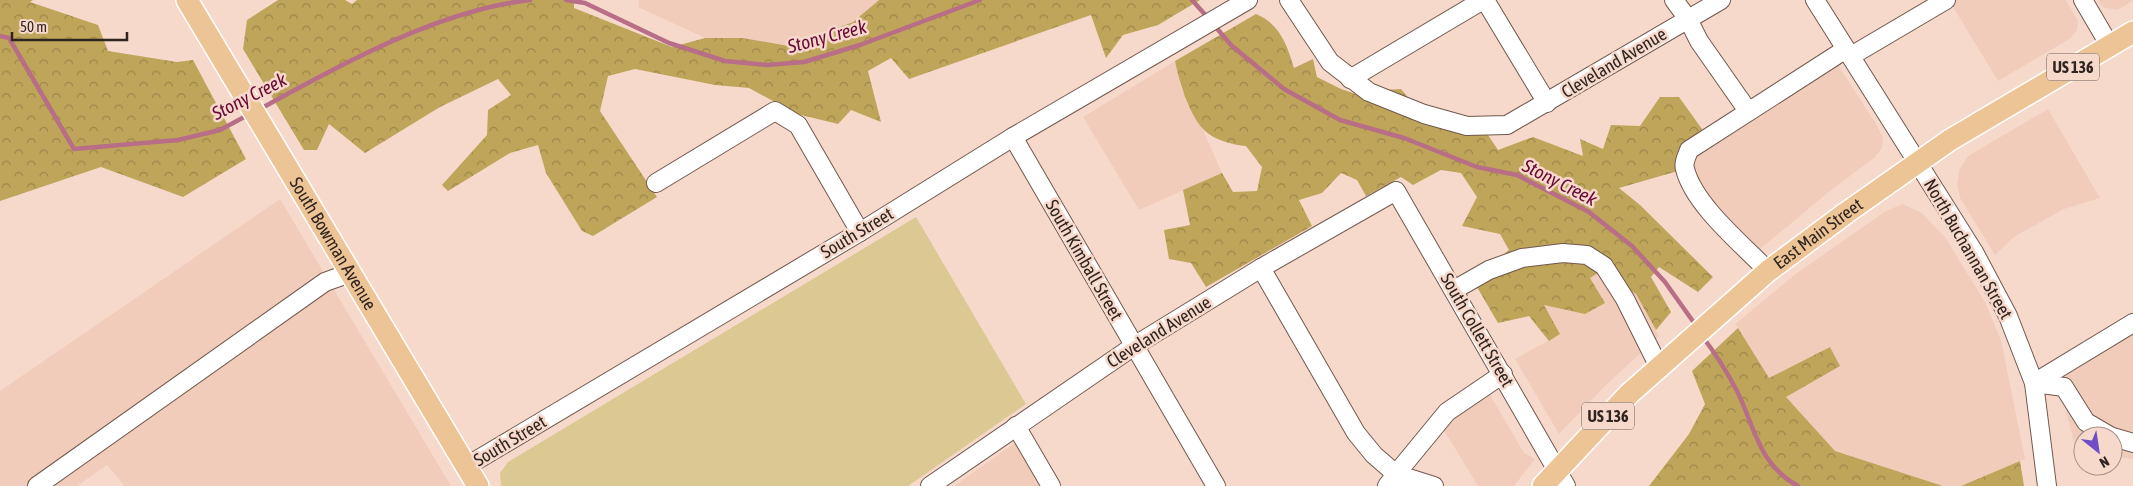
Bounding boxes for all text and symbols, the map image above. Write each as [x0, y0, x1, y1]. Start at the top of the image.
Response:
scale bar [12, 10, 128, 42]
water label: Stony Creek [784, 15, 869, 57]
text: 50 m [20, 18, 47, 35]
street label: Cleveland Avenue [1557, 23, 1670, 102]
road number: US 136 [2047, 54, 2099, 80]
water label: Stony Creek [207, 68, 290, 125]
water label: Stony Creek [1518, 153, 1601, 210]
street label: South Bowman Avenue [285, 173, 381, 314]
street label: North Buchannan Street [1920, 175, 2017, 322]
street label: East Main Street [1769, 194, 1866, 273]
street label: South Kimball Street [1041, 196, 1127, 324]
street label: South Street [817, 203, 897, 262]
street label: South Collett Street [1436, 269, 1518, 390]
street label: Cleveland Avenue [1103, 291, 1215, 372]
road number: US 136 [1582, 402, 1634, 430]
street label: South Street [470, 411, 550, 470]
north arrow [2073, 426, 2123, 476]
text: N [2097, 453, 2112, 471]

